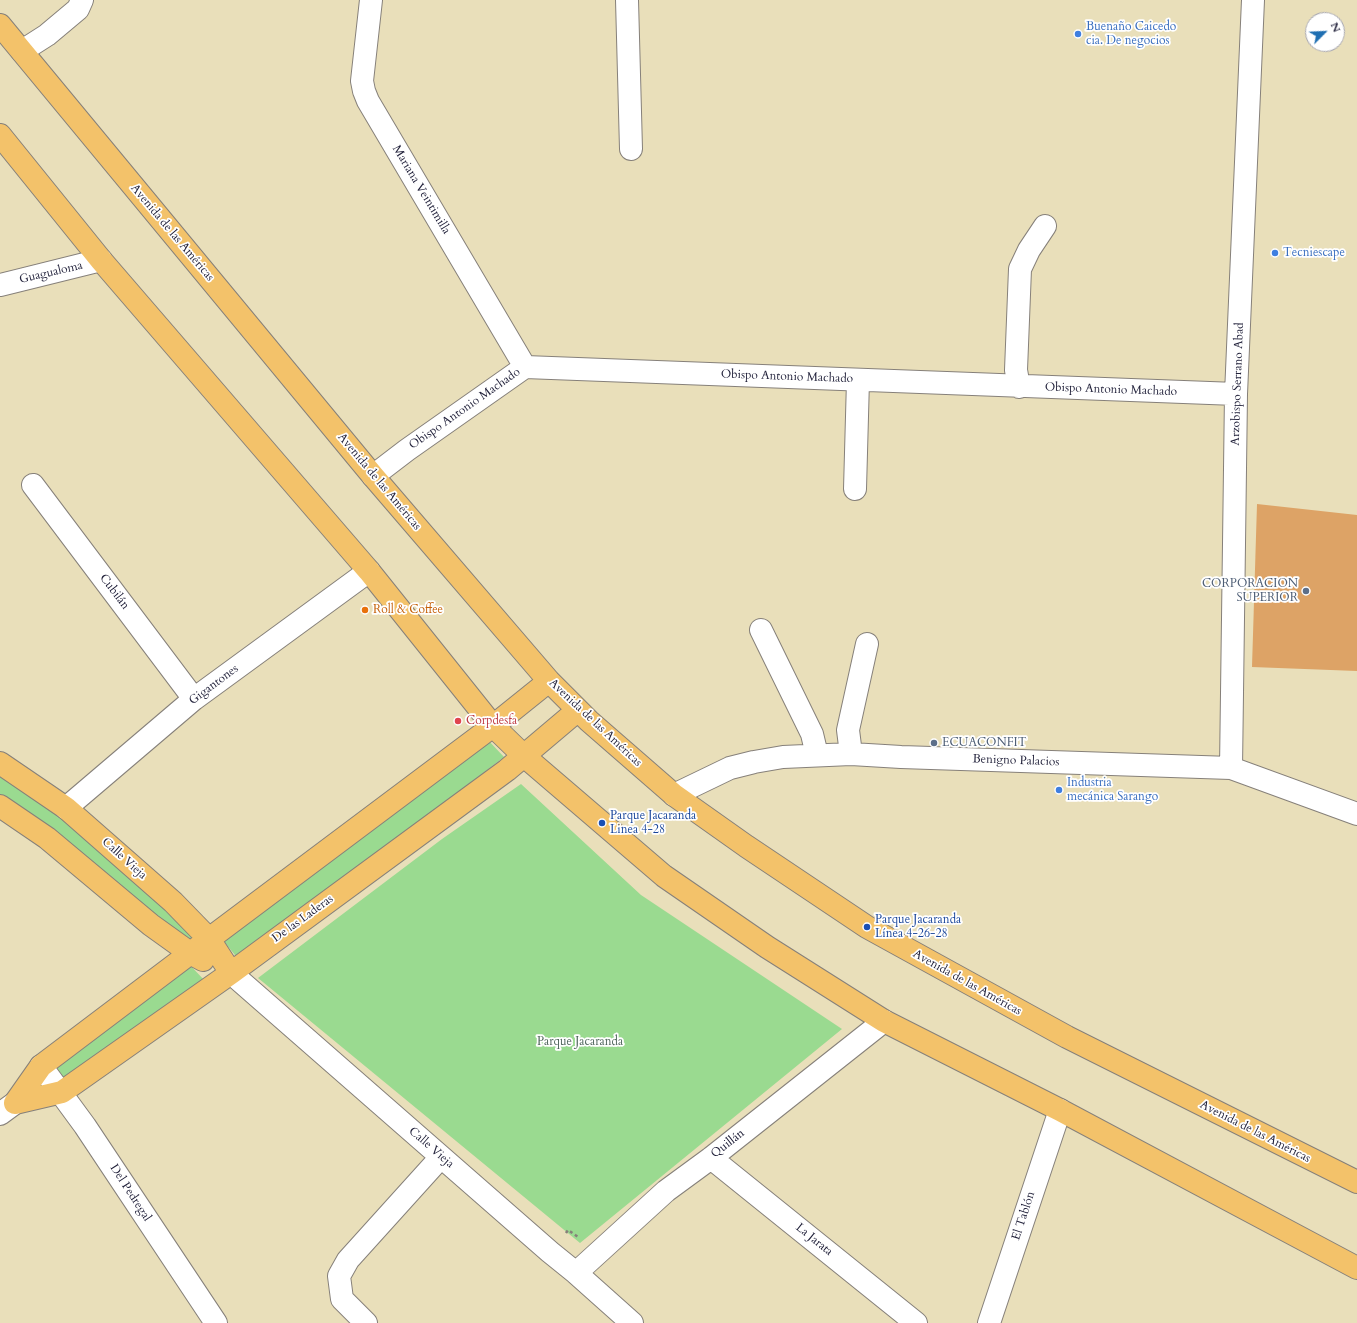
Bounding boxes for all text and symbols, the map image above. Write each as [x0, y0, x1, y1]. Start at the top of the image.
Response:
north arrow [1305, 12, 1345, 52]
place label: Buenaño Caicedo cia. De negocios [1086, 20, 1176, 48]
text: N [1327, 20, 1344, 35]
marker: Buenaño Caicedo cia. De negocios [1073, 29, 1083, 39]
street label: Mariana Veintimilla [389, 143, 453, 237]
street label: Avenida de las Américas [127, 182, 217, 284]
place label: Tecniescape [1283, 246, 1345, 260]
marker: Tecniescape [1270, 248, 1280, 258]
street label: Guagualoma [18, 259, 84, 287]
street label: Arzobispo Serrano Abad [1229, 322, 1247, 446]
street label: Obispo Antonio Machado [407, 365, 523, 453]
street label: Obispo Antonio Machado [721, 367, 853, 387]
street label: Obispo Antonio Machado [1045, 380, 1177, 400]
street label: Avenida de las Américas [334, 431, 424, 533]
street label: Cubilán [96, 571, 132, 613]
place label: CORPORACION SUPERIOR [1202, 577, 1298, 605]
marker: CORPORACION SUPERIOR [1301, 586, 1311, 596]
place label: Roll & Coffee [373, 603, 443, 617]
marker: Roll & Coffee [360, 605, 370, 615]
street label: Gigantones [186, 662, 242, 708]
street label: Avenida de las Américas [545, 676, 645, 770]
place label: Corpdesfa [466, 714, 517, 728]
marker: Corpdesfa [453, 716, 463, 726]
place label: ECUACONFIT [942, 736, 1026, 750]
marker: ECUACONFIT [929, 738, 939, 748]
street label: Benigno Palacios [972, 752, 1060, 770]
place label: Industria mecánica Sarango [1067, 776, 1158, 804]
marker: Industria mecánica Sarango [1054, 785, 1064, 795]
place label: Parque Jacaranda Linea 4-28 [610, 809, 696, 837]
marker: Parque Jacaranda Linea 4-28 [597, 818, 607, 828]
street label: Calle Vieja [99, 835, 149, 883]
street label: De las Laderas [270, 892, 336, 946]
place label: Parque Jacaranda Línea 4-26-28 [875, 913, 961, 941]
marker: Parque Jacaranda Línea 4-26-28 [862, 922, 872, 932]
street label: Avenida de las Américas [910, 947, 1024, 1019]
park label: Parque Jacaranda [537, 1035, 623, 1049]
street label: Avenida de las Américas [1197, 1098, 1313, 1166]
street label: Calle Vieja [405, 1124, 457, 1172]
street label: Quillán [708, 1126, 748, 1162]
street label: Del Pedregal [106, 1162, 154, 1224]
street label: El Tablón [1009, 1190, 1039, 1242]
street label: La Jarata [793, 1221, 835, 1259]

